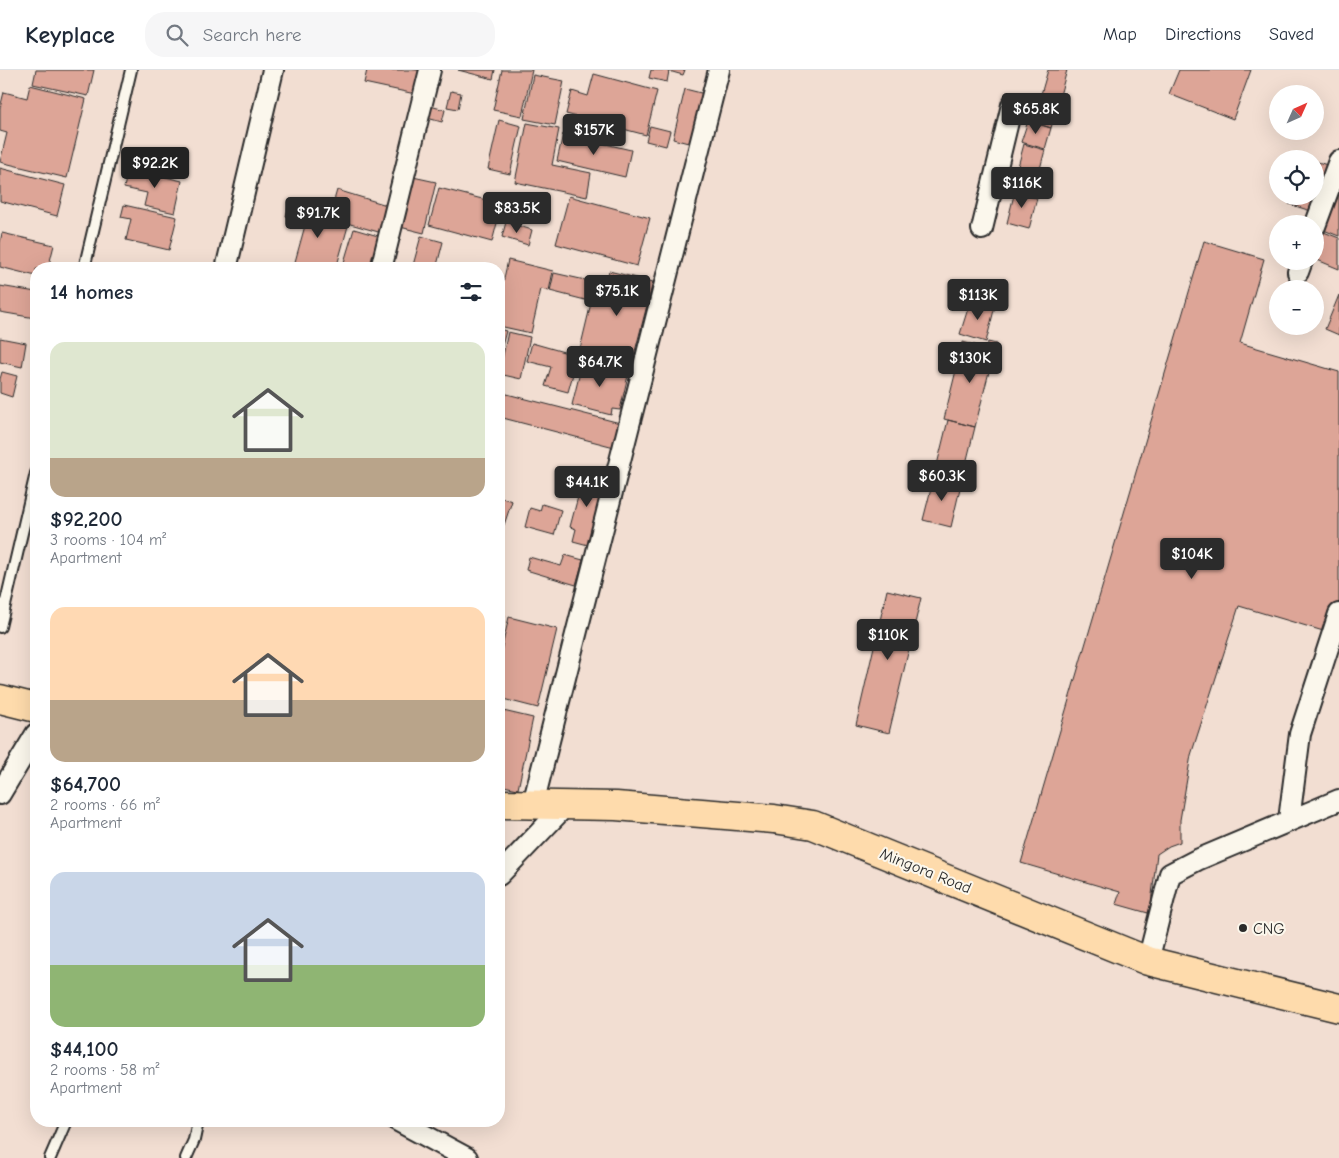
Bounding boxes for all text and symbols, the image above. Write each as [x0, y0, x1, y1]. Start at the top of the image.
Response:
search box [145, 12, 495, 57]
text: Keyplace [25, 21, 115, 49]
icon: search [163, 21, 191, 49]
text: Search here [203, 24, 302, 46]
text: Map [1103, 24, 1137, 45]
text: Directions [1165, 24, 1241, 45]
text: Saved [1269, 24, 1314, 45]
north arrow [1269, 85, 1324, 140]
map controls [1269, 85, 1324, 335]
pin: $65.8K [995, 92, 1077, 135]
text: $65.8K [1013, 100, 1059, 118]
pin: $157K [559, 114, 629, 156]
text: $157K [574, 121, 614, 139]
pin: $92.2K [114, 146, 196, 189]
button: locate [1269, 150, 1324, 205]
text: $92.2K [132, 154, 178, 172]
pin: $116K [987, 166, 1057, 209]
text: $116K [1002, 174, 1042, 192]
pin: $83.5K [476, 191, 558, 234]
pin: $91.7K [277, 196, 359, 239]
text: $83.5K [494, 199, 540, 217]
text: $91.7K [296, 204, 340, 222]
button: + [1269, 215, 1324, 270]
pin: $75.1K [576, 274, 658, 317]
icon: filters [457, 278, 485, 306]
pin: $113K [943, 278, 1013, 321]
text: 14 homes [50, 280, 133, 304]
button: − [1269, 280, 1324, 335]
text: $75.1K [595, 282, 639, 300]
text: $113K [958, 286, 998, 304]
pin: $130K [935, 342, 1005, 384]
pin: $64.7K [559, 346, 641, 388]
text: $130K [949, 349, 991, 367]
text: $64.7K [578, 353, 622, 371]
icon: home [223, 375, 313, 465]
pin: $60.3K [901, 460, 983, 502]
pin: $44.1K [546, 466, 628, 508]
text: $60.3K [919, 467, 965, 485]
text: $44.1K [566, 473, 608, 491]
text: $92,200 [50, 507, 123, 531]
text: 3 rooms · 104 m² [50, 531, 166, 549]
pin: $104K [1157, 538, 1227, 580]
text: $104K [1171, 545, 1213, 563]
text: Apartment [50, 549, 122, 567]
pin: $110K [853, 618, 923, 661]
text: $110K [868, 626, 908, 644]
icon: home [223, 640, 313, 730]
text: $64,700 [50, 772, 121, 796]
text: 2 rooms · 66 m² [50, 796, 160, 814]
text: Apartment [50, 814, 122, 832]
street label: Mingora Road [877, 844, 974, 897]
icon: home [223, 905, 313, 995]
place label: CNG [1253, 920, 1285, 938]
marker: CNG [1237, 922, 1249, 934]
text: $44,100 [50, 1037, 119, 1061]
text: 2 rooms · 58 m² [50, 1061, 160, 1079]
text: Apartment [50, 1079, 122, 1097]

